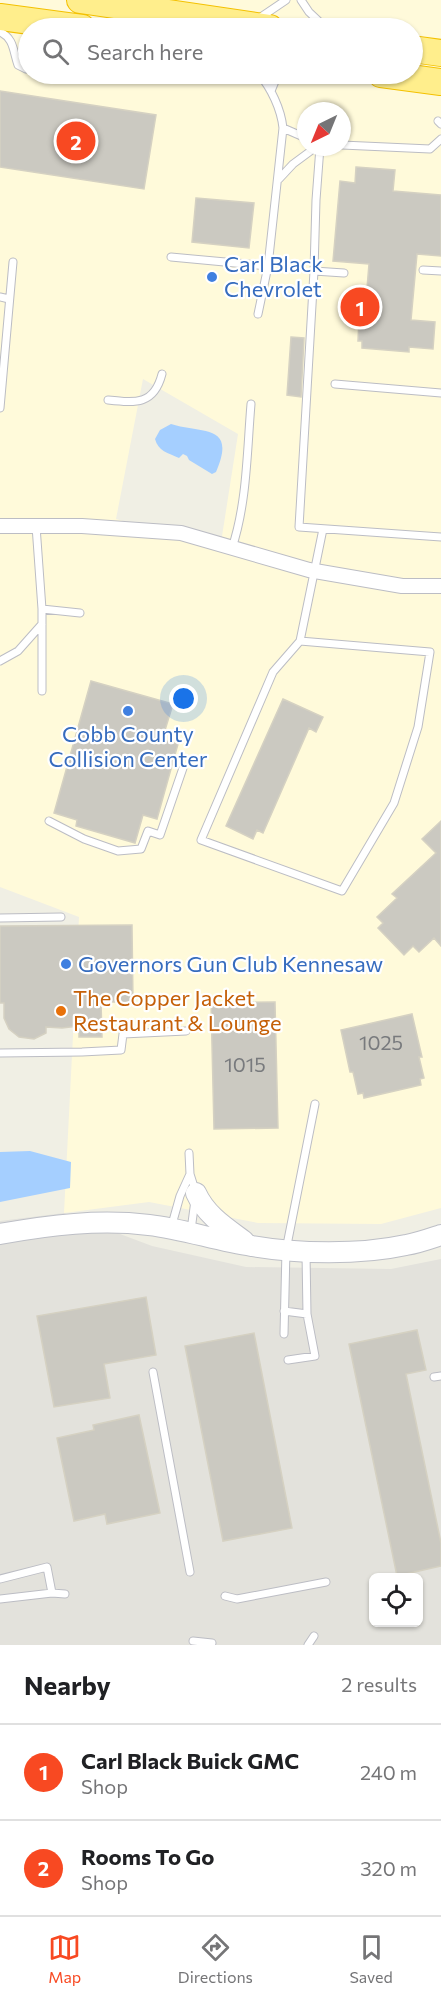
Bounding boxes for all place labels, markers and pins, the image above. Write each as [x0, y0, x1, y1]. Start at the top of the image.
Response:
pin: 2 [56, 118, 96, 164]
place label: Carl Black Chevrolet [224, 250, 323, 302]
marker: Carl Black Chevrolet [205, 270, 219, 284]
pin: 1 [340, 284, 380, 330]
marker: Cobb County Collision Center [121, 704, 135, 718]
place label: Cobb County Collision Center [48, 720, 208, 772]
place label: Governors Gun Club Kennesaw [78, 950, 384, 977]
marker: Governors Gun Club Kennesaw [59, 957, 73, 971]
place label: The Copper Jacket Restaurant & Lounge [73, 984, 282, 1036]
marker: The Copper Jacket Restaurant & Lounge [54, 1004, 68, 1018]

